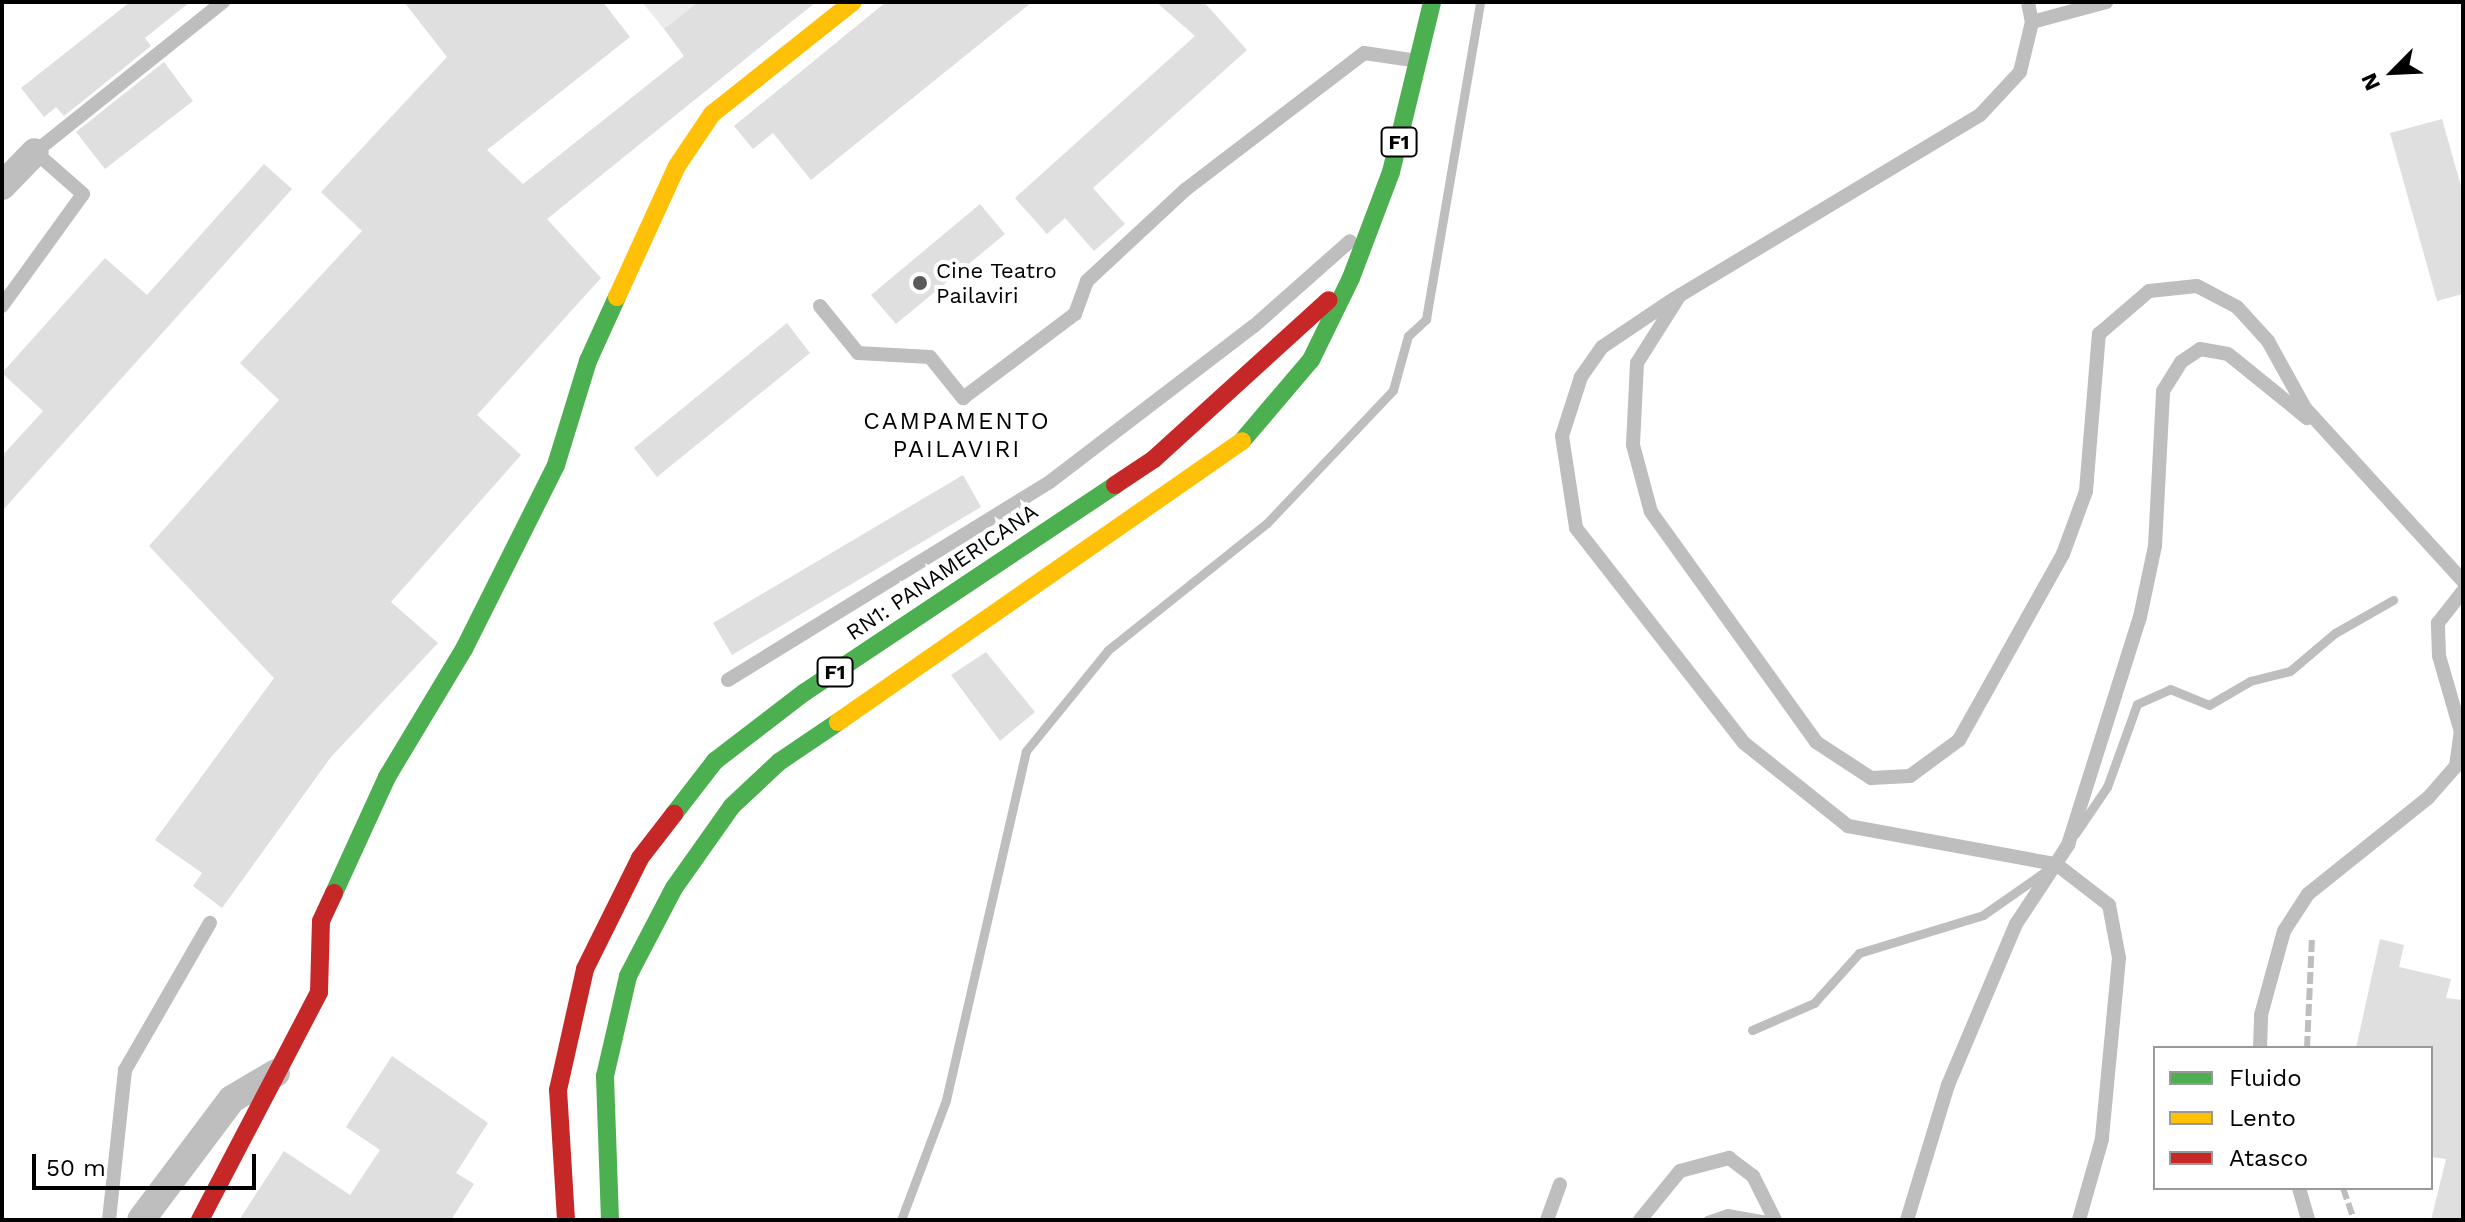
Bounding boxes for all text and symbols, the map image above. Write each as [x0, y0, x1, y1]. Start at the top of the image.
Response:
north arrow [2353, 32, 2433, 112]
text: N [2356, 69, 2385, 95]
road number: F1 [1379, 126, 1419, 158]
place label: Cine Teatro Pailaviri [936, 257, 1057, 308]
marker: Cine Teatro Pailaviri [911, 274, 929, 292]
district label: CAMPAMENTO PAILAVIRI [863, 408, 1051, 464]
street label: RN1: PANAMERICANA [841, 498, 1043, 646]
road number: F1 [815, 656, 855, 688]
legend [2153, 1046, 2433, 1190]
text: Fluido [2229, 1064, 2302, 1092]
text: Lento [2229, 1104, 2296, 1132]
scale bar [36, 1138, 260, 1188]
text: Atasco [2229, 1144, 2308, 1172]
text: 50 m [46, 1154, 106, 1182]

